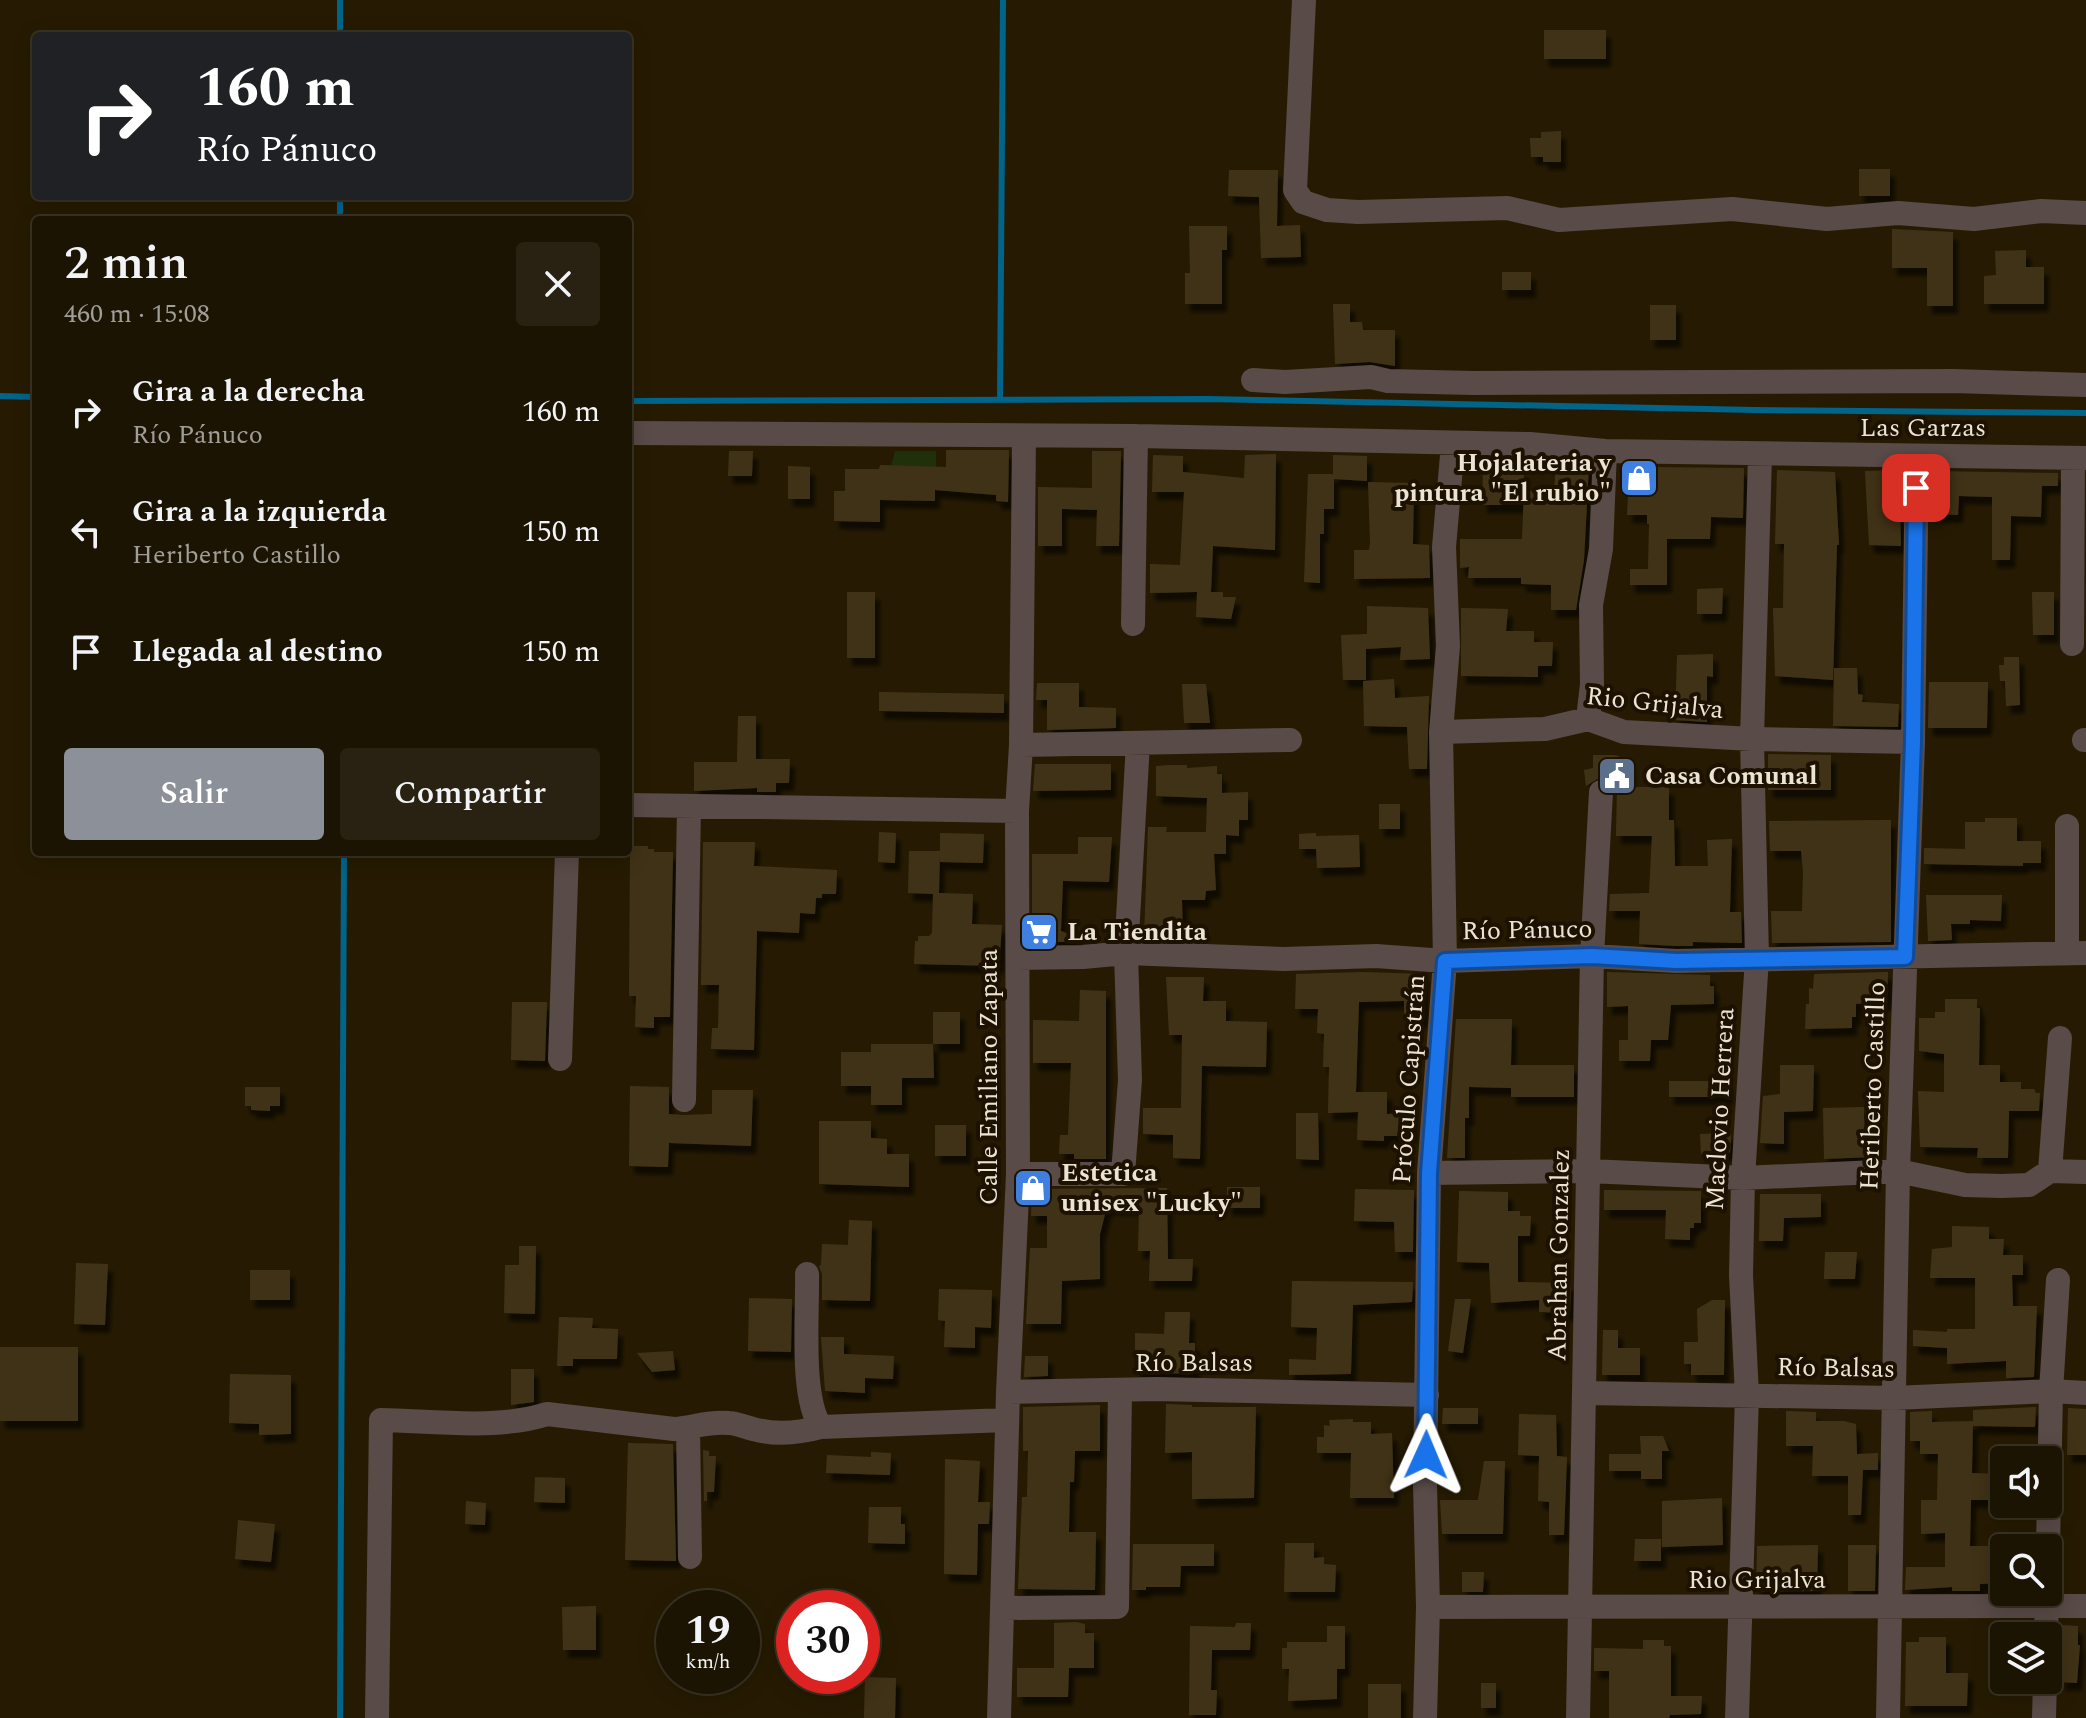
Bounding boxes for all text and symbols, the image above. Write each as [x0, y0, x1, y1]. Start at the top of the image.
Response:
text: 160 m [196, 46, 355, 131]
icon: right [64, 64, 168, 168]
text: Río Pánuco [196, 123, 377, 178]
text: 2 min [64, 227, 189, 300]
button: close [516, 242, 600, 326]
text: 460 m · 15:08 [64, 294, 210, 334]
text: Gira a la derecha [132, 369, 365, 415]
text: 160 m [522, 389, 600, 435]
icon: right [64, 390, 108, 434]
street label: Las Garzas [1860, 408, 1986, 448]
text: Río Pánuco [132, 415, 263, 455]
place label: Hojalateria y pintura "El rubio" [1394, 443, 1613, 513]
pin [1882, 454, 1950, 522]
shop icon: Hojalateria y pintura "El rubio" [1618, 457, 1660, 499]
icon: arrive [1894, 466, 1938, 510]
text: Gira a la izquierda [132, 489, 387, 535]
text: 150 m [522, 509, 600, 555]
icon: left [64, 510, 108, 554]
text: Heriberto Castillo [132, 535, 341, 575]
text: Llegada al destino [132, 629, 383, 675]
text: 150 m [522, 629, 600, 675]
icon: arrive [64, 630, 108, 674]
street label: Rio Grijalva [1584, 676, 1726, 730]
button: Salir [64, 748, 324, 840]
button: Compartir [340, 748, 600, 840]
public building icon: Casa Comunal [1596, 755, 1638, 797]
place label: Casa Comunal [1645, 756, 1817, 796]
street label: Río Pánuco [1461, 909, 1593, 951]
supermarket icon: La Tiendita [1018, 911, 1060, 953]
place label: La Tiendita [1067, 912, 1207, 952]
street label: Calle Emiliano Zapata [969, 949, 1009, 1205]
street label: Próculo Capistrán [1382, 973, 1436, 1185]
street label: Heriberto Castillo [1849, 981, 1897, 1191]
street label: Maclovio Herrera [1695, 1006, 1745, 1211]
street label: Abrahan Gonzalez [1537, 1148, 1581, 1362]
place label: Estetica unisex "Lucky" [1061, 1153, 1242, 1223]
shop icon: Estetica unisex "Lucky" [1012, 1167, 1054, 1209]
street label: Río Balsas [1135, 1343, 1253, 1383]
street label: Río Balsas [1776, 1347, 1896, 1389]
position arrow [1384, 1413, 1468, 1497]
map controls [1990, 1446, 2062, 1694]
button: sound [1990, 1446, 2062, 1518]
button: search [1990, 1534, 2062, 1606]
street label: Rio Grijalva [1688, 1560, 1826, 1600]
speed limit sign: 30 [776, 1590, 880, 1694]
text: 19 [686, 1601, 730, 1662]
button: layers [1990, 1622, 2062, 1694]
text: km/h [686, 1647, 731, 1677]

